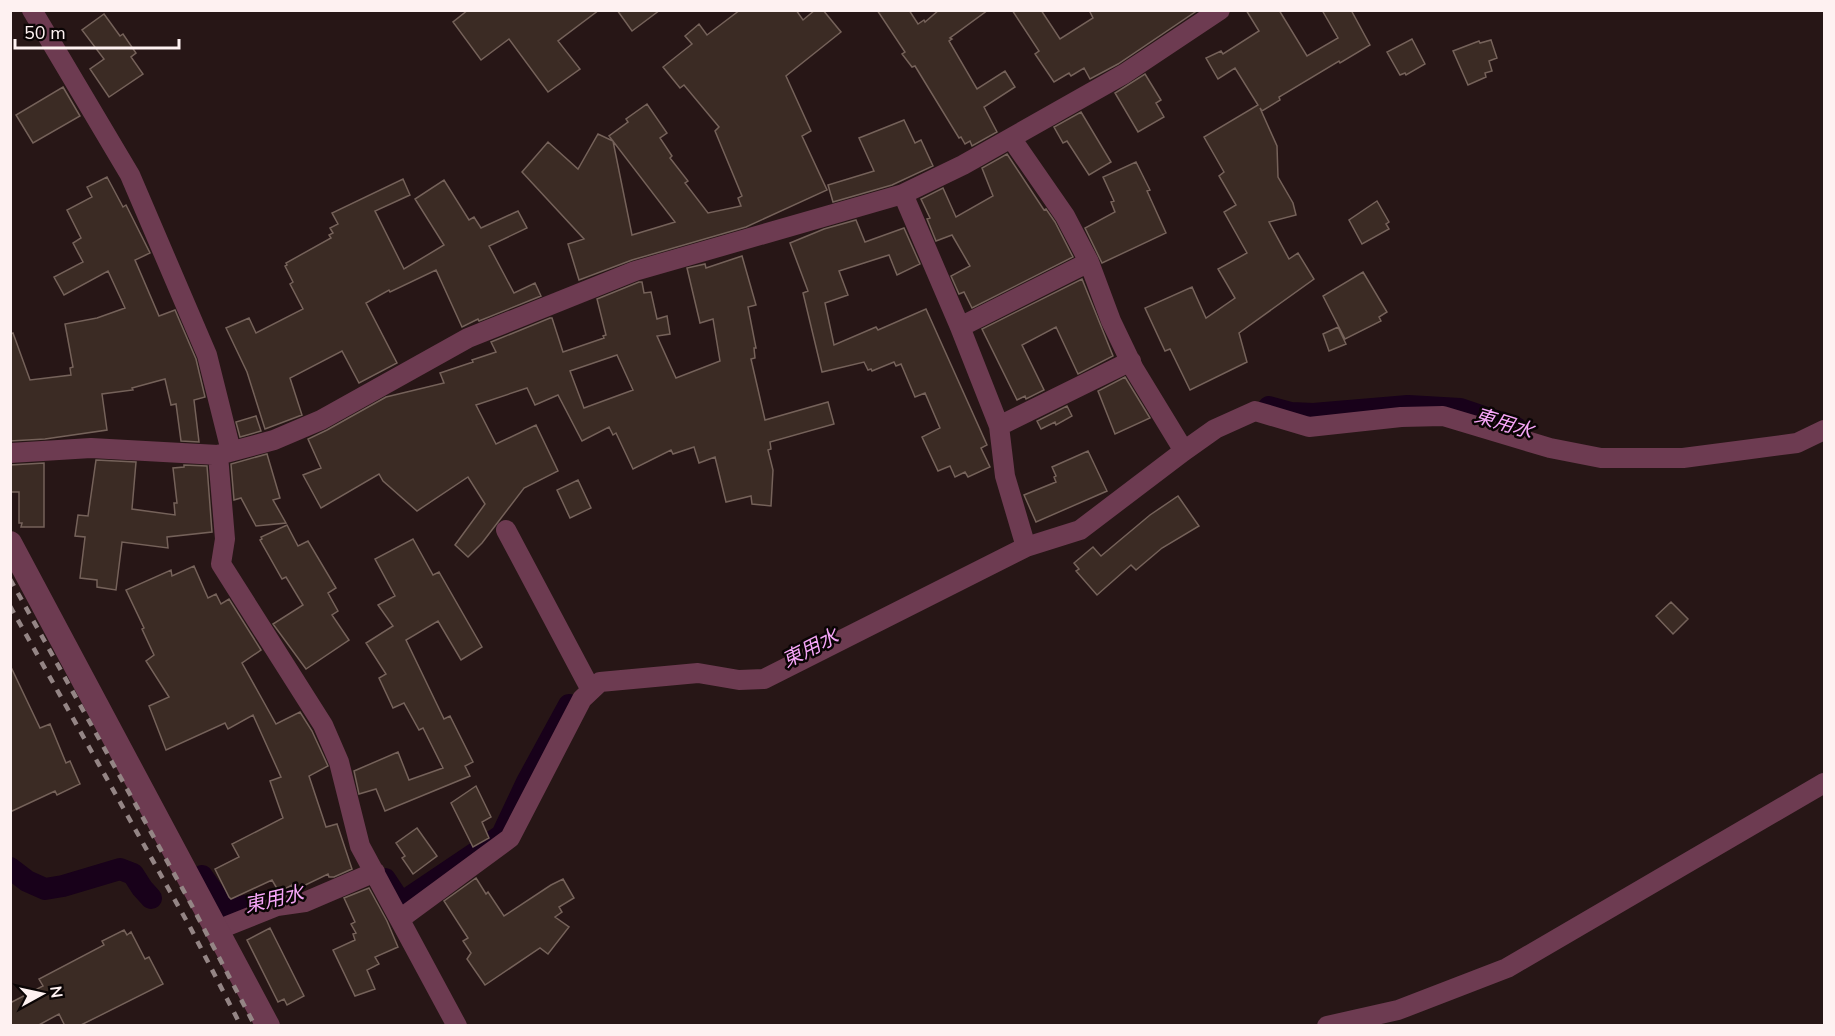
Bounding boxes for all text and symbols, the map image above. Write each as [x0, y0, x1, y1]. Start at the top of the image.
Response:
scale bar [15, 12, 178, 50]
text: 50 m [24, 21, 66, 45]
water label: 東用水 [1471, 402, 1538, 446]
water label: 東用水 [777, 622, 845, 674]
water label: 東用水 [242, 879, 308, 919]
north arrow [12, 964, 72, 1024]
text: N [44, 985, 68, 1000]

